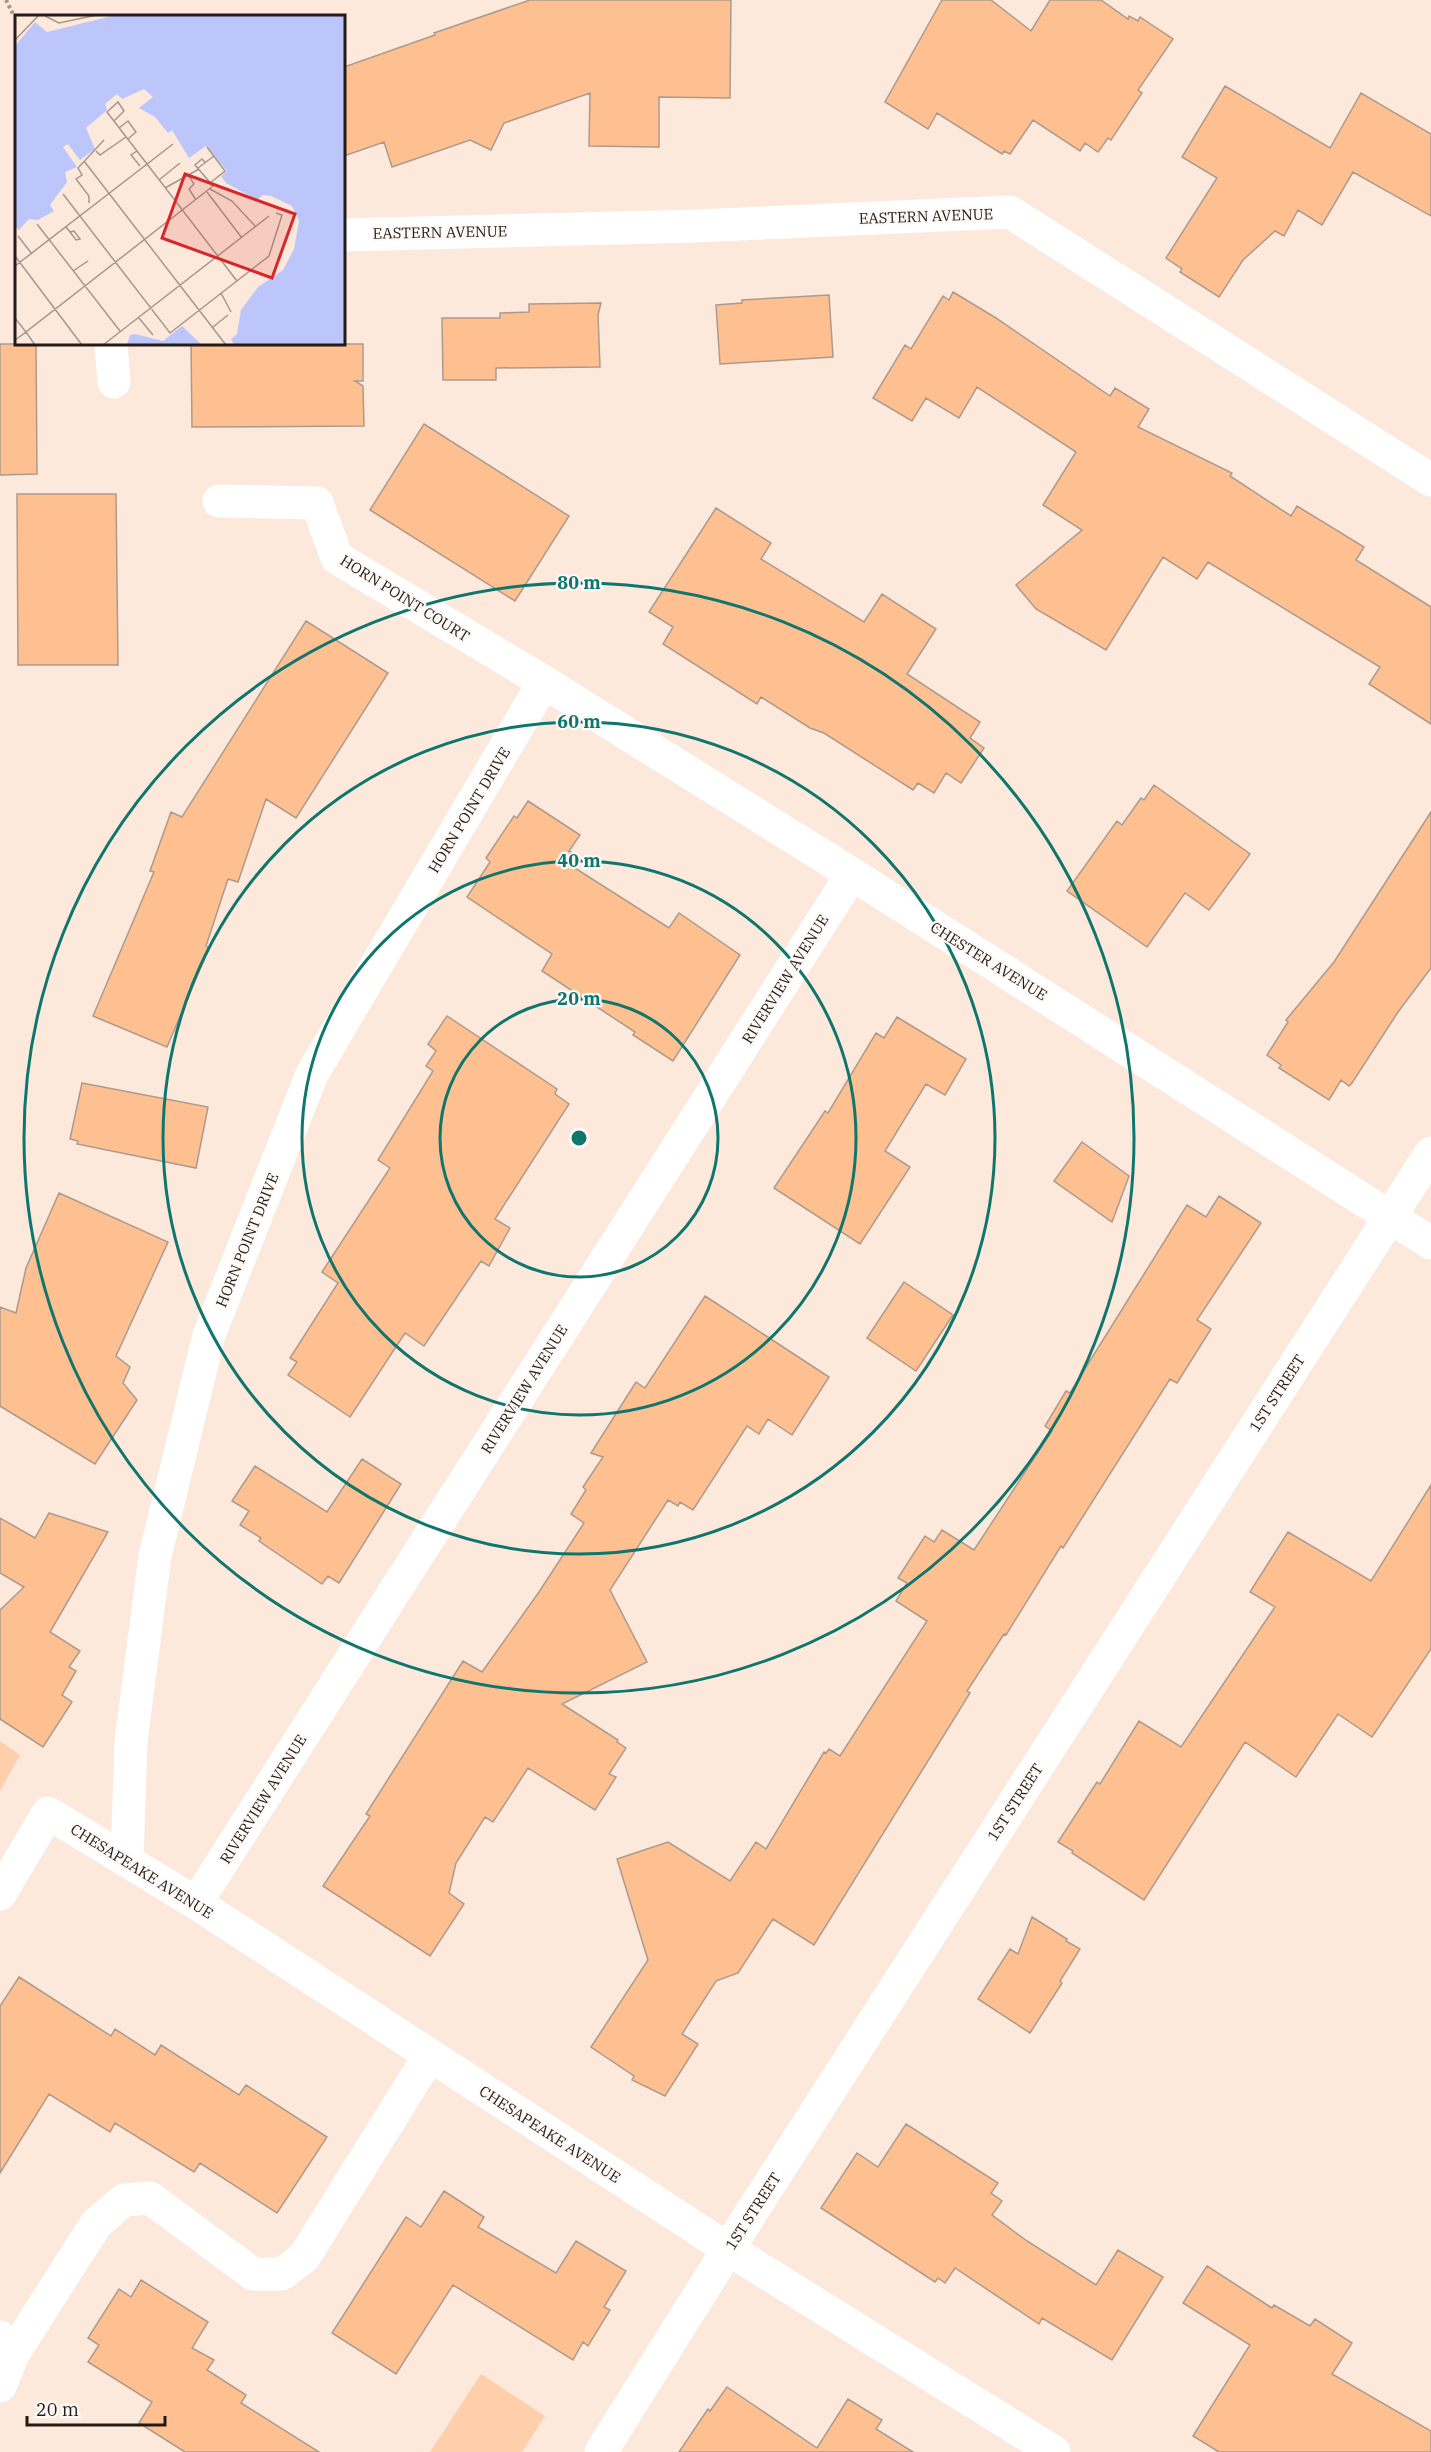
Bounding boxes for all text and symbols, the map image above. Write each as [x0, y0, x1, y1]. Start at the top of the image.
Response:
inset map [15, 15, 345, 345]
street label: EASTERN AVENUE [858, 204, 994, 228]
street label: EASTERN AVENUE [373, 221, 507, 243]
street label: HORN POINT COURT [337, 551, 473, 646]
text: 80 m [557, 571, 601, 594]
text: 60 m [557, 710, 601, 733]
street label: HORN POINT DRIVE [424, 744, 514, 876]
text: 40 m [557, 849, 601, 872]
street label: RIVERVIEW AVENUE [738, 911, 832, 1047]
street label: CHESTER AVENUE [927, 917, 1051, 1005]
text: 20 m [557, 987, 601, 1010]
centre of rings [569, 1128, 589, 1148]
street label: HORN POINT DRIVE [211, 1170, 283, 1310]
street label: RIVERVIEW AVENUE [477, 1321, 571, 1457]
street label: 1ST STREET [1245, 1351, 1309, 1435]
street label: RIVERVIEW AVENUE [216, 1731, 310, 1867]
street label: 1ST STREET [983, 1760, 1047, 1844]
street label: CHESAPEAKE AVENUE [67, 1819, 217, 1923]
street label: CHESAPEAKE AVENUE [476, 2081, 624, 2187]
street label: 1ST STREET [721, 2169, 785, 2253]
scale bar [27, 2389, 165, 2427]
text: 20 m [36, 2398, 79, 2421]

